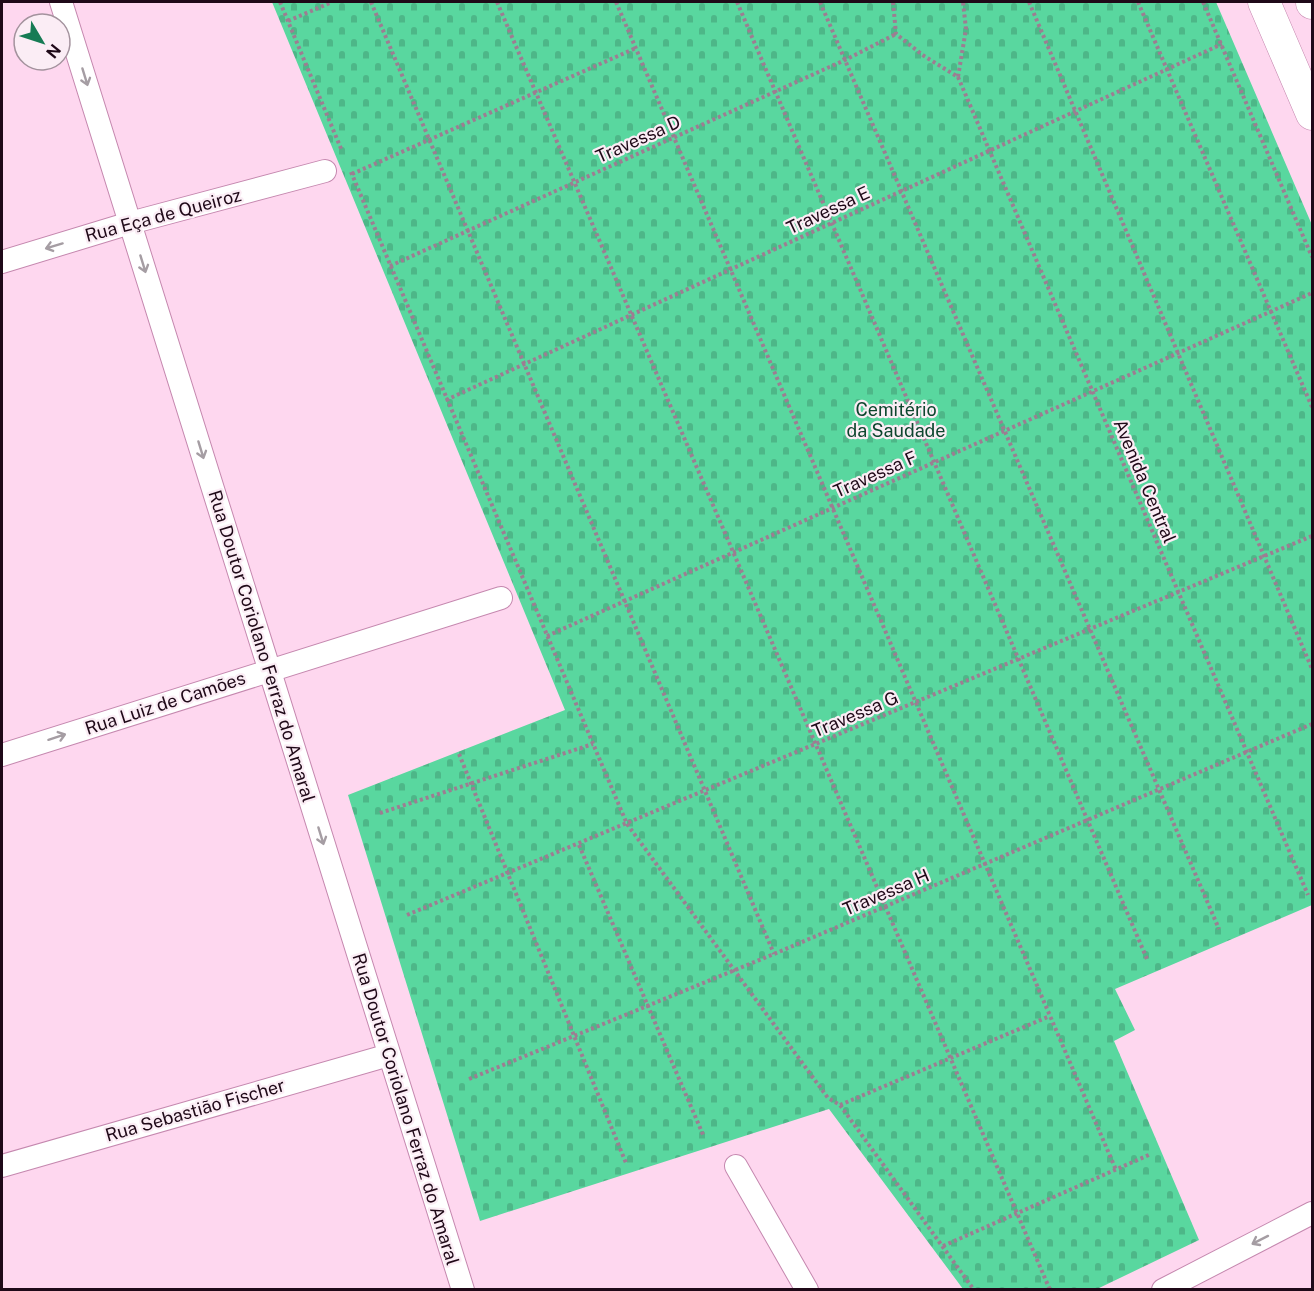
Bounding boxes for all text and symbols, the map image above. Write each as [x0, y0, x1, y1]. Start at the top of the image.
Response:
north arrow [12, 12, 72, 72]
text: N [42, 40, 65, 62]
one-way arrow [80, 67, 91, 86]
street label: Travessa D [592, 111, 684, 167]
street label: Travessa E [783, 182, 873, 238]
street label: Rua Eça de Queiroz [83, 184, 243, 246]
one-way arrow [45, 241, 64, 252]
one-way arrow [138, 254, 149, 273]
park label: Cemitério da Saudade [846, 399, 946, 441]
street label: Avenida Central [1109, 416, 1181, 546]
one-way arrow [196, 440, 207, 459]
street label: Travessa F [830, 446, 920, 502]
street label: Rua Doutor Coriolano Ferraz do Amaral [204, 487, 320, 805]
street label: Rua Luiz de Camões [82, 667, 248, 739]
street label: Travessa G [809, 687, 901, 741]
one-way arrow [47, 731, 66, 742]
one-way arrow [316, 826, 327, 845]
street label: Travessa H [840, 864, 932, 920]
street label: Rua Doutor Coriolano Ferraz do Amaral [348, 950, 464, 1268]
street label: Rua Sebastião Fischer [103, 1074, 287, 1146]
one-way arrow [1252, 1234, 1270, 1246]

